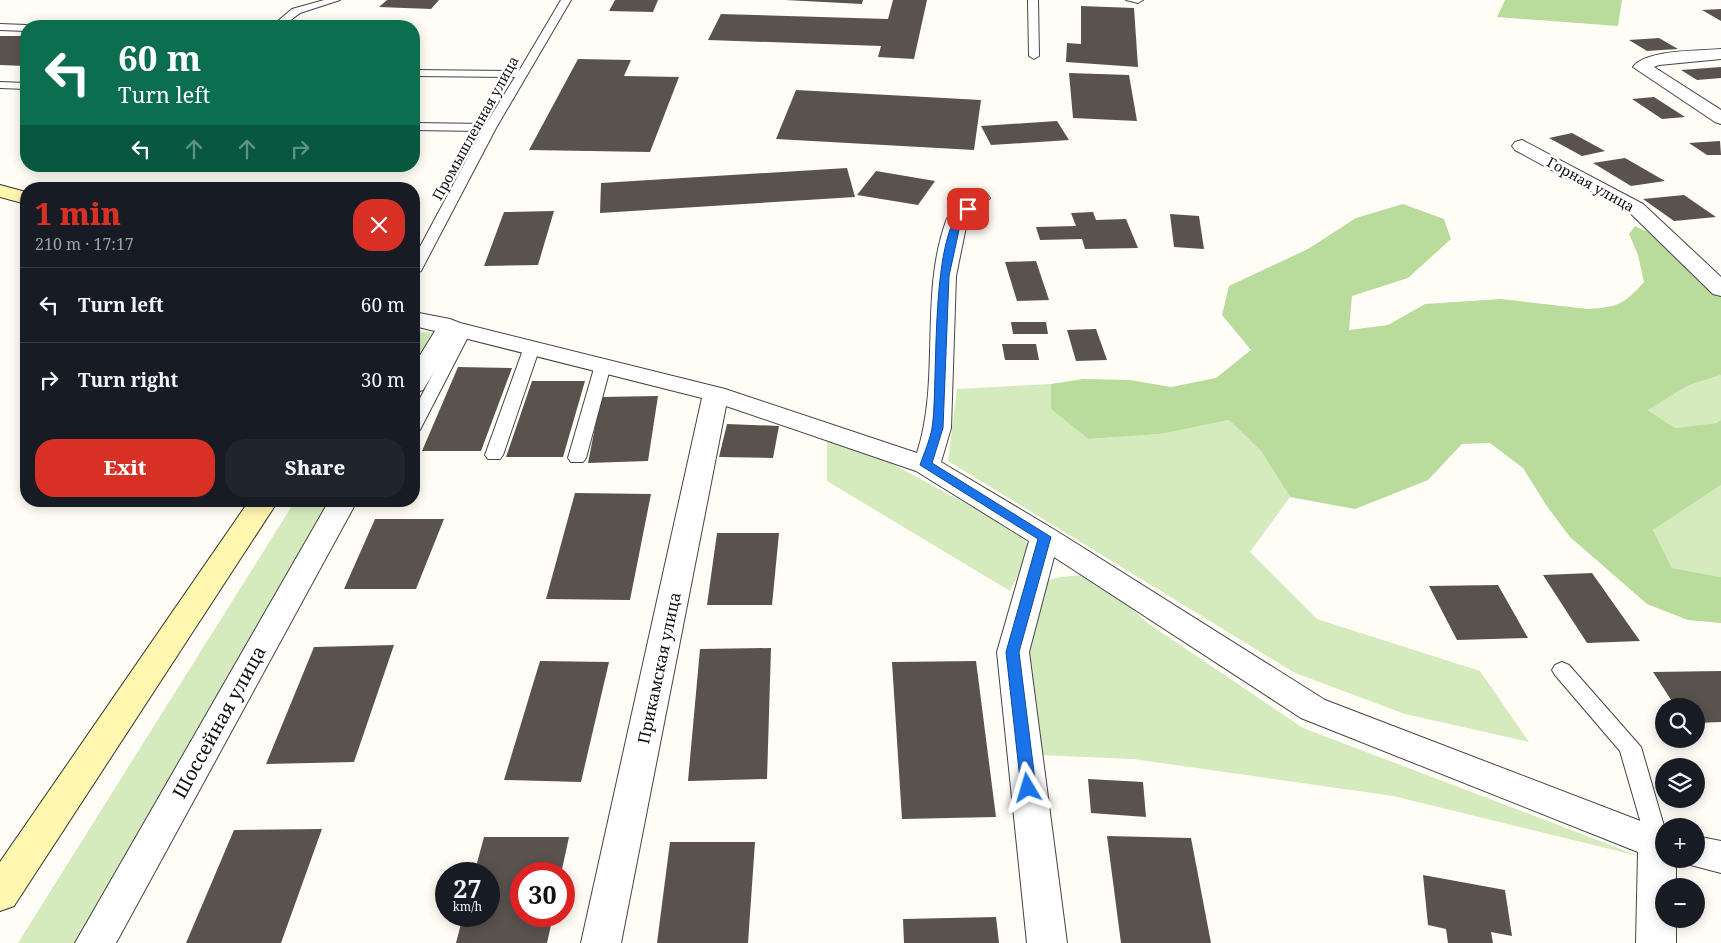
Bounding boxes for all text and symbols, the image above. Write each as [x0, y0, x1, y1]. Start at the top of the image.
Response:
text: 60 m [118, 34, 201, 81]
icon: left [35, 40, 100, 105]
street label: Промышленная улица [427, 53, 523, 203]
text: Turn left [118, 79, 210, 109]
icon: left [127, 135, 155, 163]
icon: ahead [180, 135, 208, 163]
icon: ahead [233, 135, 261, 163]
icon: right [286, 135, 314, 163]
street label: Горная улица [1544, 152, 1638, 216]
pin [947, 188, 989, 230]
text: 1 min [35, 193, 121, 234]
icon: arrive [954, 195, 982, 223]
button: close [353, 199, 405, 251]
text: 210 m · 17:17 [35, 233, 134, 255]
icon: left [35, 291, 63, 319]
text: Turn left [78, 292, 164, 318]
text: 60 m [361, 292, 405, 318]
icon: right [35, 366, 63, 394]
text: Turn right [78, 367, 178, 393]
text: 30 m [361, 367, 405, 393]
button: Exit [35, 439, 215, 497]
button: Share [225, 439, 405, 497]
street label: Прикамская улица [632, 590, 686, 746]
street label: Шоссейная улица [166, 641, 272, 803]
map controls [1655, 698, 1705, 928]
button: search [1655, 698, 1705, 748]
button: layers [1655, 758, 1705, 808]
position arrow [1001, 761, 1053, 813]
button: + [1655, 818, 1705, 868]
speed limit sign: 30 [510, 862, 575, 927]
text: 27 [453, 871, 482, 905]
button: − [1655, 878, 1705, 928]
text: km/h [453, 898, 482, 915]

